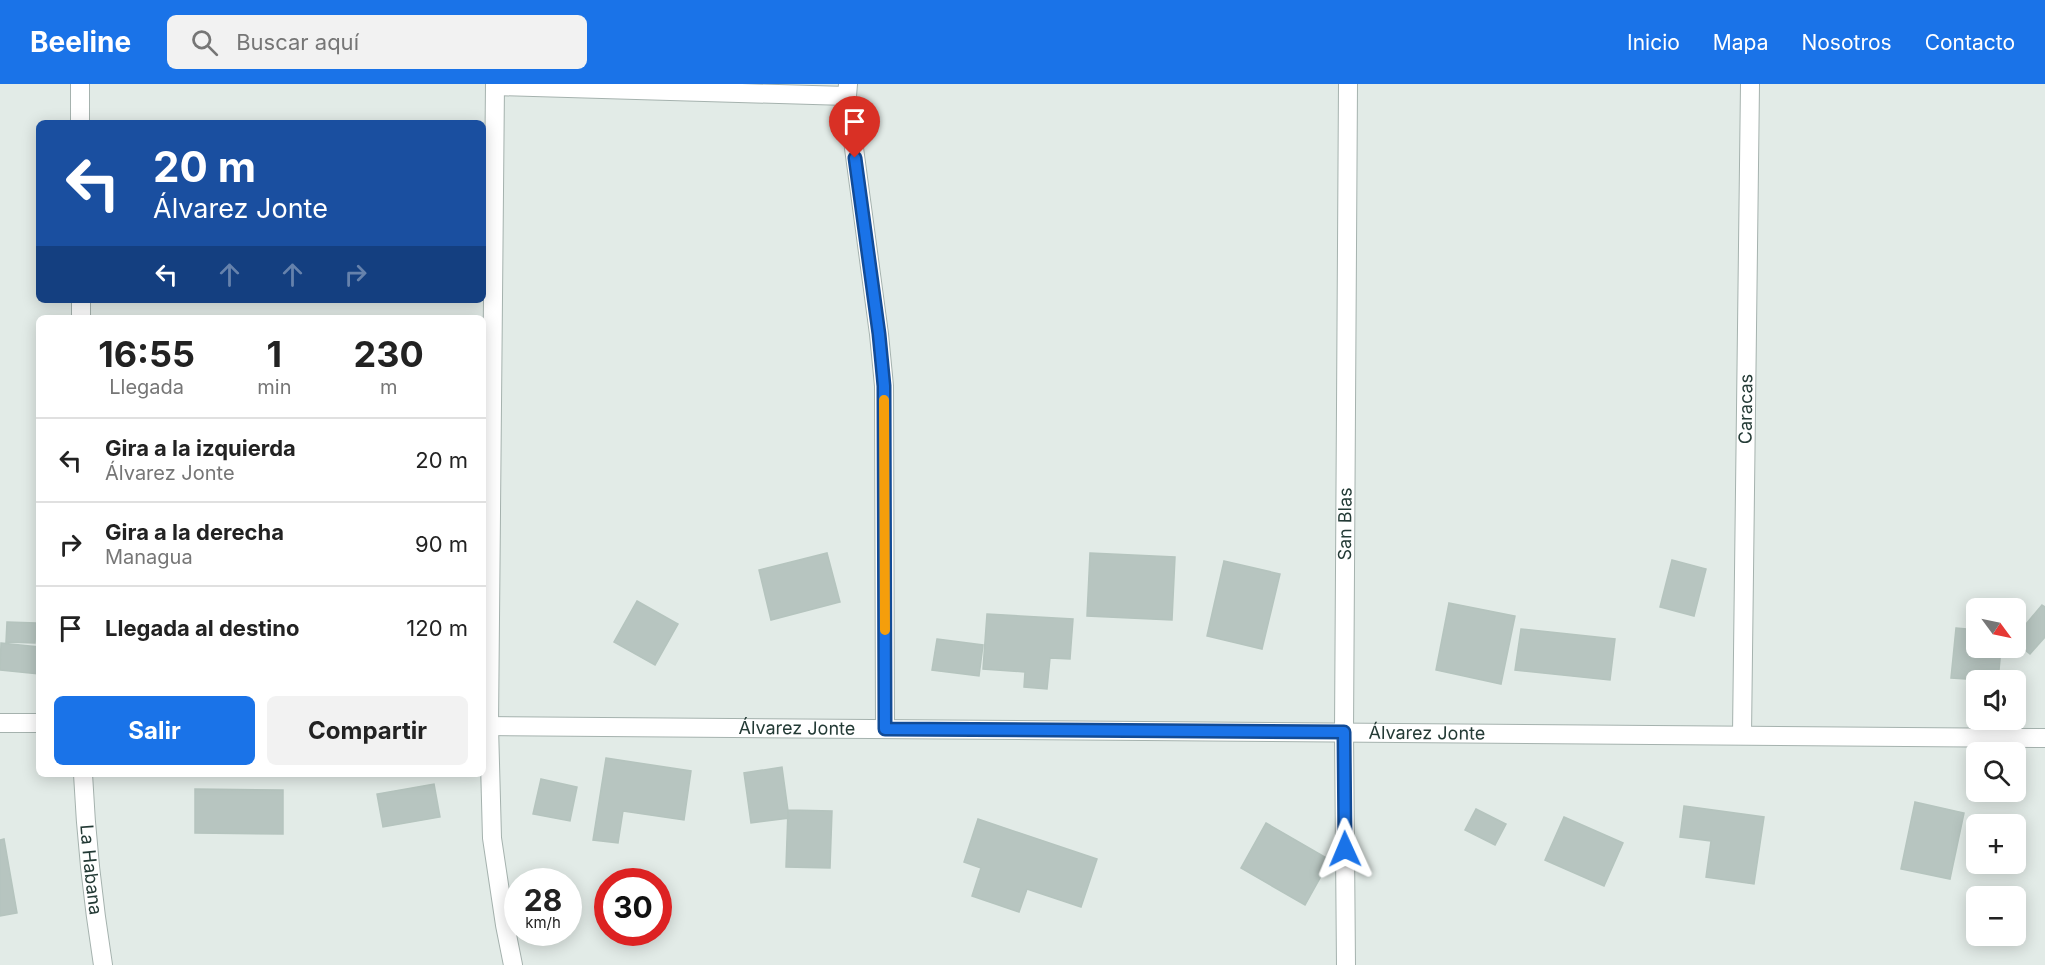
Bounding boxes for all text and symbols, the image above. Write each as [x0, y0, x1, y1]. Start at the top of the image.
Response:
search box [167, 15, 587, 69]
text: Beeline [30, 25, 131, 59]
icon: search [188, 26, 221, 59]
text: Buscar aquí [236, 29, 359, 55]
text: Inicio [1627, 30, 1680, 55]
text: Mapa [1713, 30, 1768, 55]
text: Nosotros [1801, 30, 1892, 55]
text: Contacto [1925, 30, 2015, 55]
pin [829, 96, 880, 158]
icon: arrive [838, 105, 871, 138]
text: 20 m [153, 141, 256, 192]
icon: left [54, 144, 132, 222]
text: Álvarez Jonte [153, 192, 328, 225]
icon: left [150, 258, 183, 291]
icon: ahead [213, 258, 246, 291]
icon: ahead [276, 258, 309, 291]
icon: right [339, 258, 372, 291]
text: 16:55 [98, 332, 195, 376]
text: 1 [267, 332, 282, 376]
text: 230 [354, 332, 424, 376]
street label: Caracas [1735, 374, 1756, 444]
text: Llegada [109, 375, 184, 399]
text: min [257, 375, 291, 399]
text: m [380, 375, 397, 399]
text: Gira a la izquierda [105, 435, 296, 461]
icon: left [54, 444, 87, 477]
text: 20 m [415, 447, 468, 473]
text: Álvarez Jonte [105, 461, 235, 485]
street label: San Blas [1334, 487, 1356, 561]
text: Gira a la derecha [105, 519, 284, 545]
icon: right [54, 528, 87, 561]
text: 90 m [415, 531, 468, 557]
text: Managua [105, 545, 193, 569]
north arrow [1966, 598, 2026, 658]
map controls [1966, 598, 2026, 946]
icon: arrive [54, 612, 87, 645]
text: Llegada al destino [105, 615, 299, 641]
text: 120 m [406, 615, 468, 641]
button: sound [1966, 670, 2026, 730]
button: Salir [54, 696, 255, 765]
button: Compartir [267, 696, 468, 765]
street label: Álvarez Jonte [739, 716, 855, 739]
street label: Álvarez Jonte [1369, 721, 1485, 744]
button: search [1966, 742, 2026, 802]
button: + [1966, 814, 2026, 874]
position arrow [1313, 817, 1377, 881]
street label: La Habana [76, 824, 107, 916]
speed limit sign: 30 [594, 868, 672, 946]
text: 28 [524, 882, 562, 918]
button: − [1966, 886, 2026, 946]
text: km/h [525, 913, 561, 932]

